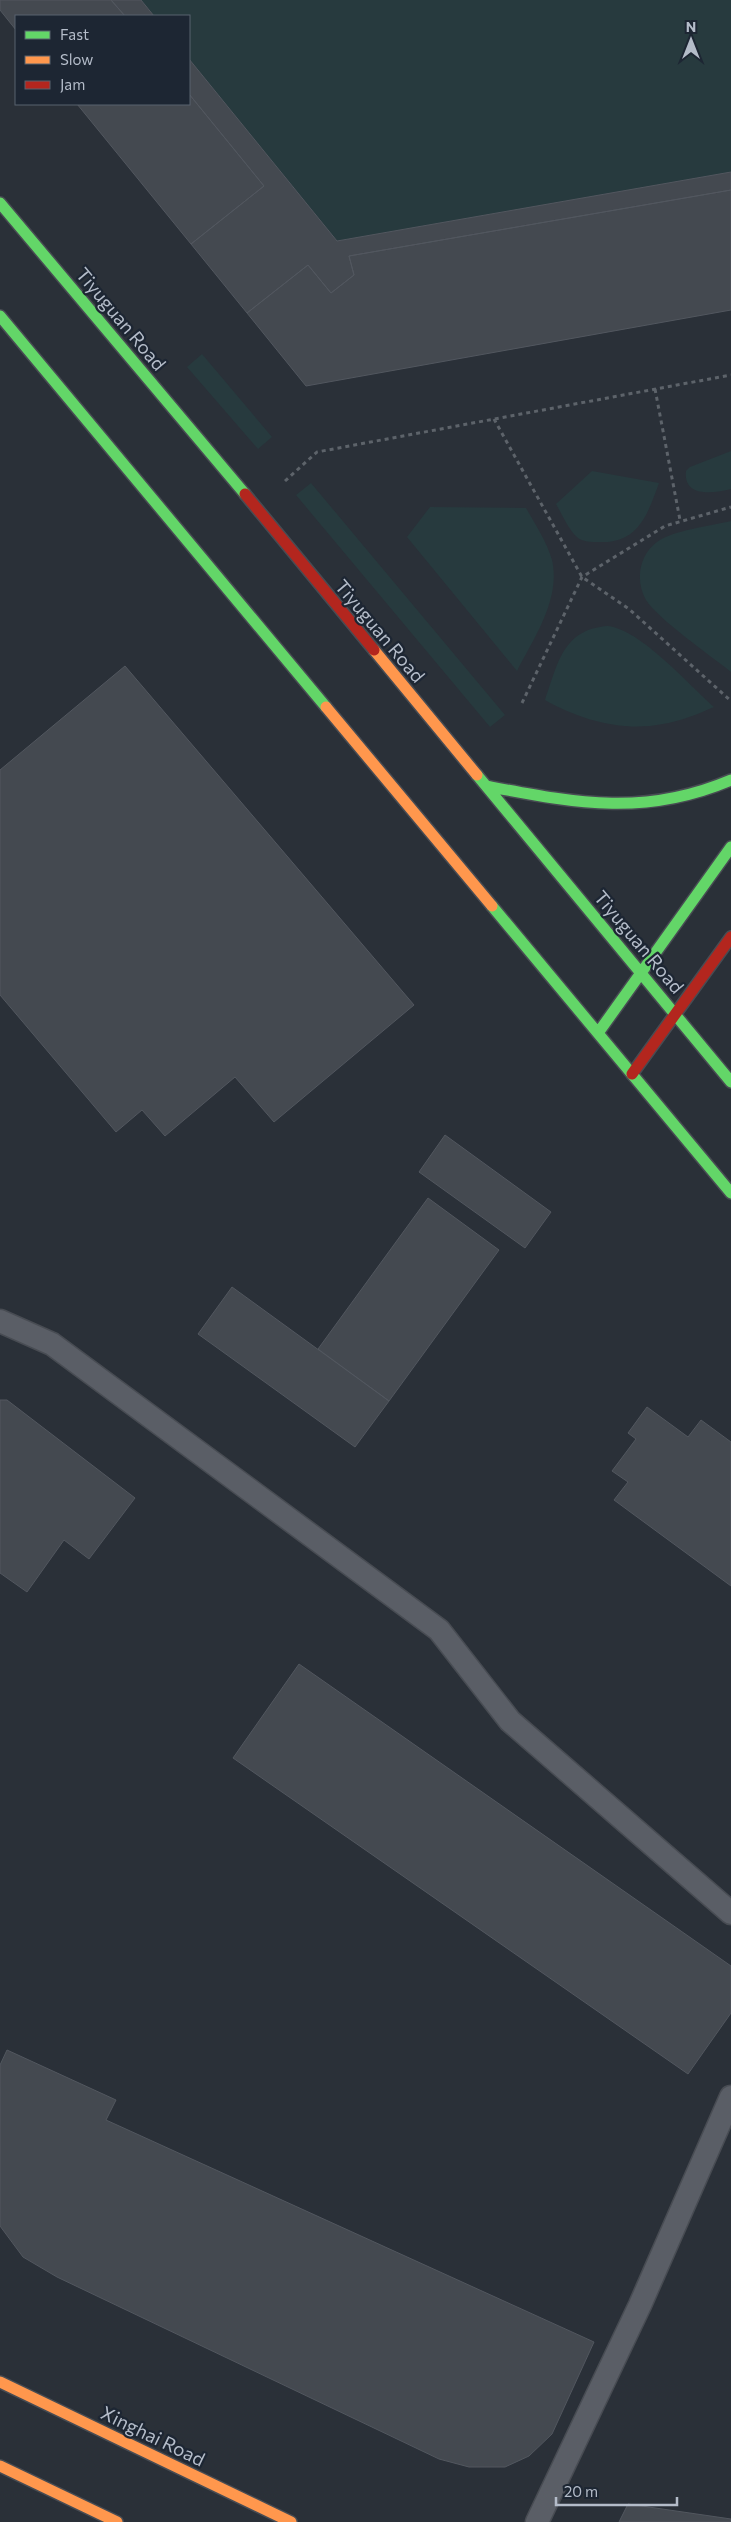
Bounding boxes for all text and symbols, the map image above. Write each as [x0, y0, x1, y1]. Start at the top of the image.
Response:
legend [15, 15, 190, 105]
north arrow [666, 15, 716, 65]
text: N [686, 18, 696, 35]
text: Fast [60, 25, 89, 43]
text: Slow [60, 50, 93, 68]
text: Jam [60, 75, 85, 93]
street label: Tiyuguan Road [72, 263, 171, 375]
street label: Tiyuguan Road [331, 575, 430, 687]
street label: Tiyuguan Road [590, 886, 689, 998]
street label: Xinghai Road [98, 2401, 209, 2471]
scale bar [556, 2474, 677, 2506]
text: 20 m [564, 2482, 598, 2500]

